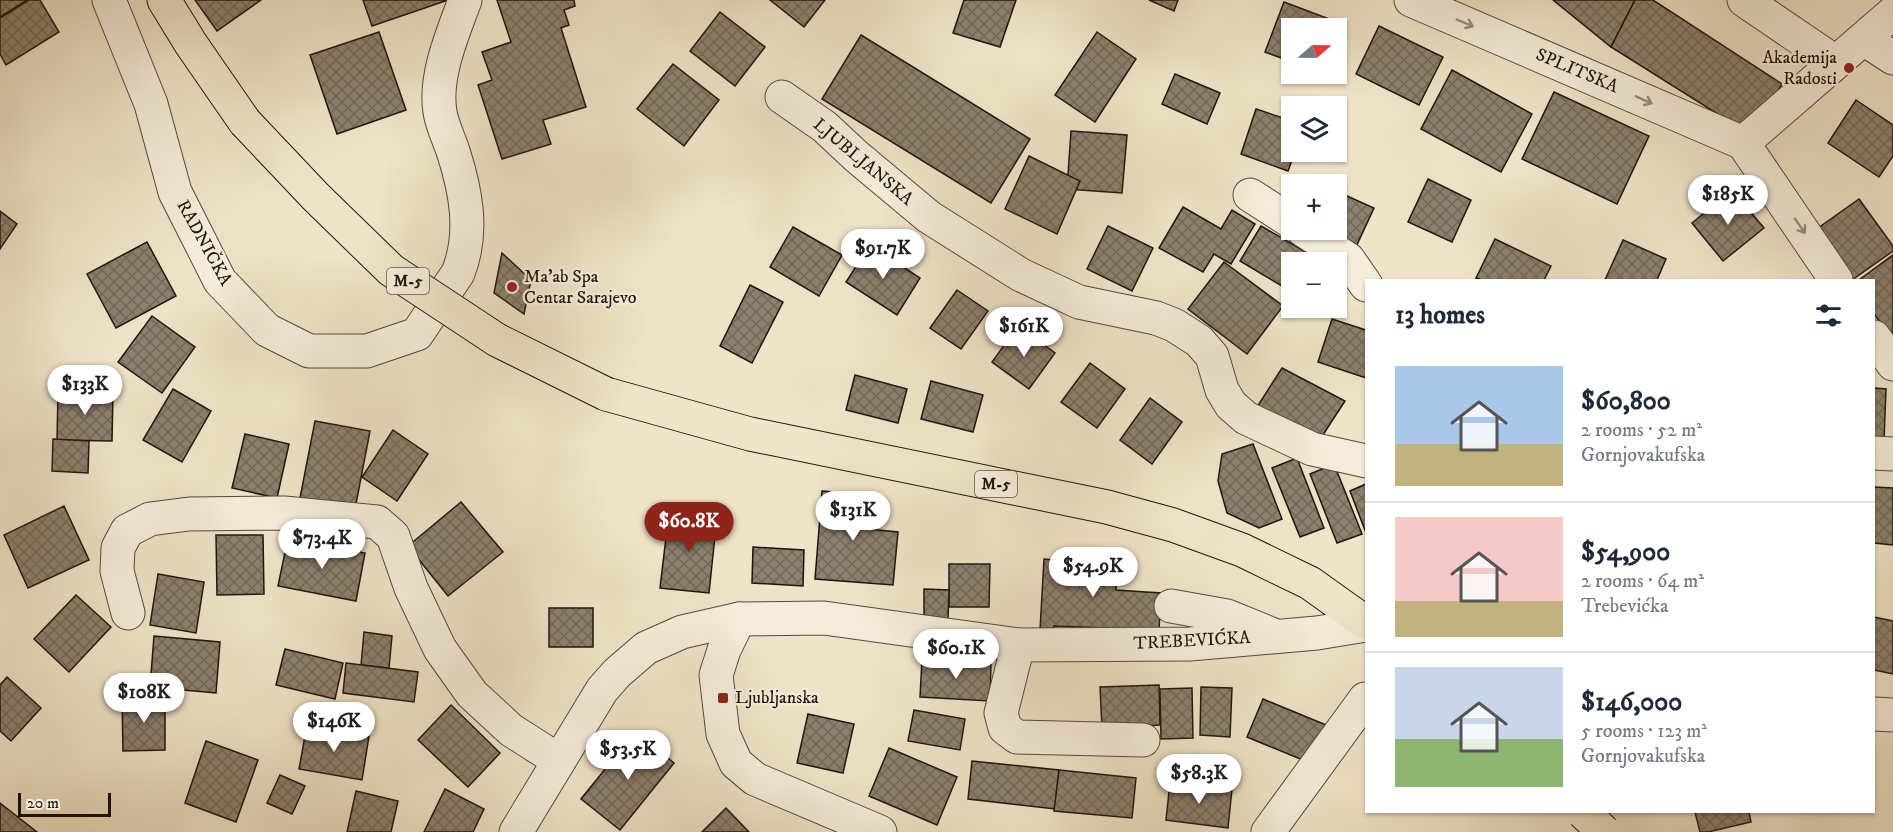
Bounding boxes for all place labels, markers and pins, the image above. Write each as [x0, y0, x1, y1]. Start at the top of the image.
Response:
place label: Akademija Radosti [1762, 47, 1837, 90]
marker: Akademija Radosti [1842, 61, 1856, 75]
pin: $185K [1686, 175, 1770, 226]
pin: $91.7K [834, 229, 932, 280]
place label: Ma'ab Spa Centar Sarajevo [524, 266, 637, 309]
marker: Ma'ab Spa Centar Sarajevo [505, 280, 519, 294]
pin: $161K [982, 307, 1066, 358]
pin: $133K [43, 365, 127, 416]
pin: $131K [811, 491, 895, 542]
pin: $60.8K [640, 502, 738, 553]
pin: $73.4K [273, 519, 371, 570]
pin: $54.9K [1044, 547, 1142, 598]
pin: $60.1K [907, 629, 1005, 680]
pin: $108K [102, 673, 186, 724]
place label: Ljubljanska [735, 687, 819, 709]
marker: Ljubljanska [716, 691, 730, 705]
pin: $146K [292, 702, 376, 753]
pin: $53.5K [579, 730, 677, 781]
pin: $58.3K [1150, 754, 1248, 805]

